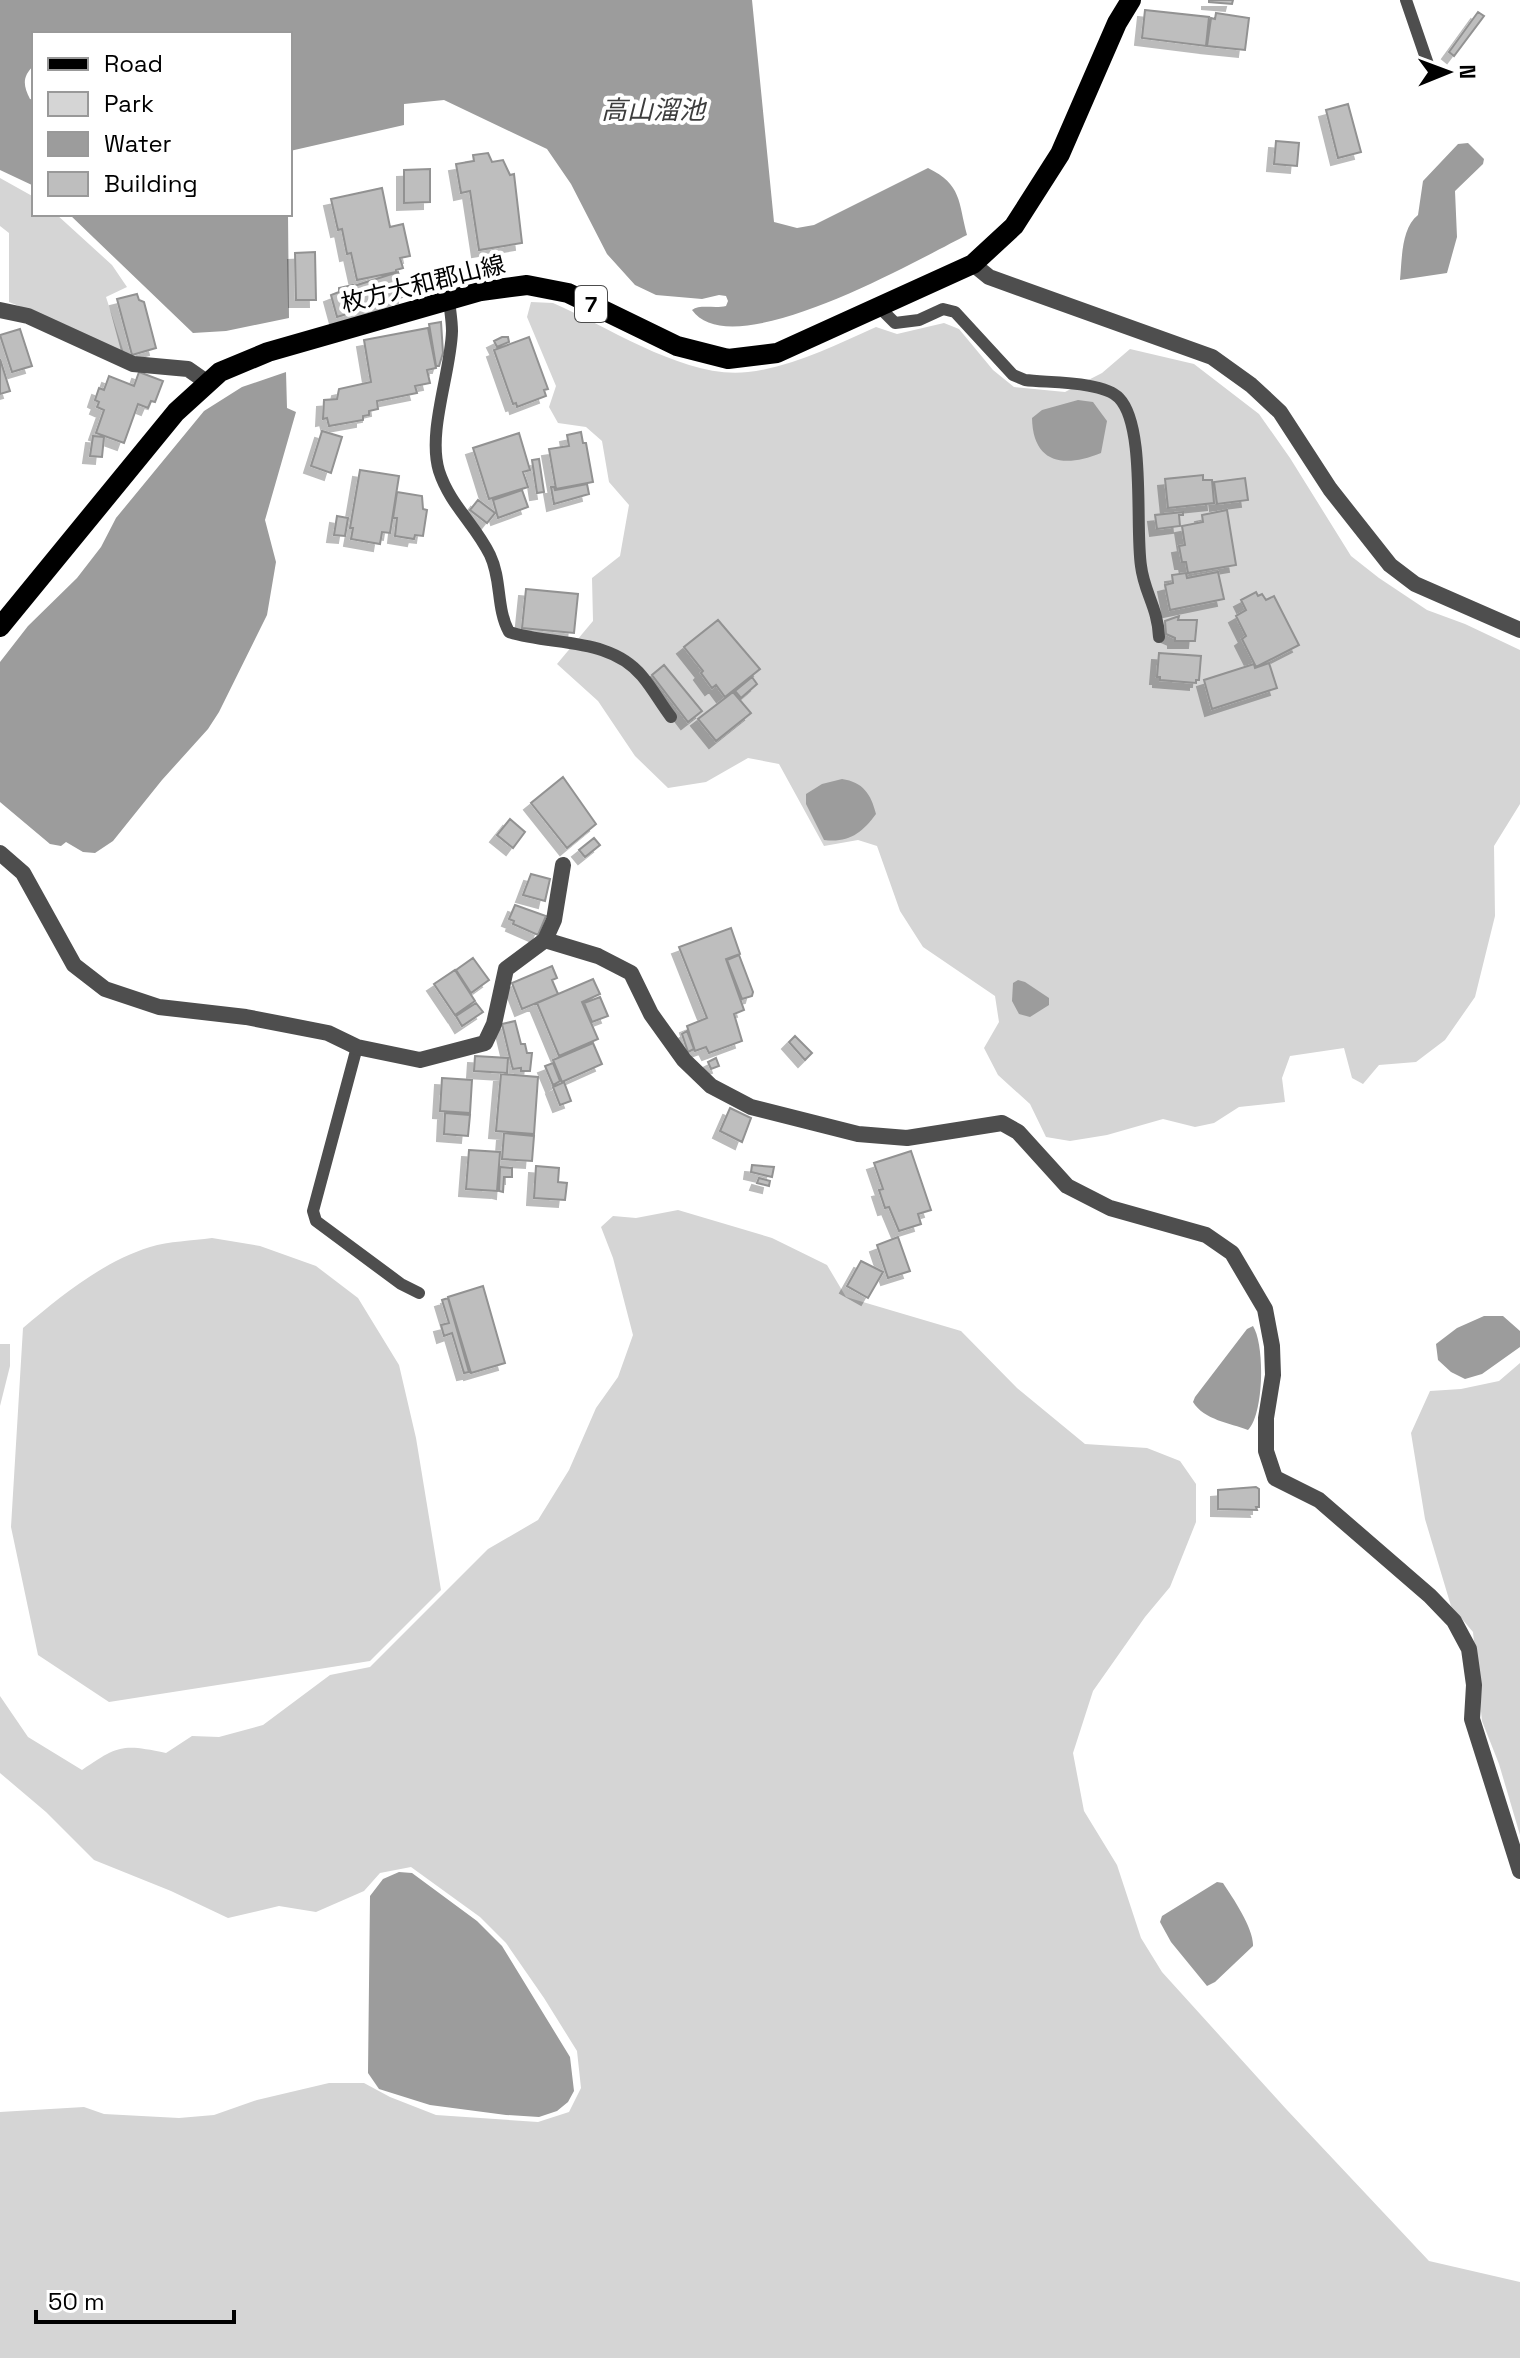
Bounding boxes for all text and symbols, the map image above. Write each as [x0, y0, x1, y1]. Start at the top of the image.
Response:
legend [32, 32, 292, 216]
north arrow [1408, 32, 1488, 112]
text: Road [104, 48, 163, 79]
text: N [1454, 64, 1482, 79]
text: Park [104, 88, 154, 119]
water label: 高山溜池 [601, 93, 708, 127]
text: Water [104, 128, 172, 159]
text: Building [104, 168, 198, 199]
street label: 枚方大和郡山線 [338, 248, 508, 319]
road number: 7 [575, 286, 607, 322]
scale bar [36, 2274, 234, 2324]
text: 50 m [48, 2286, 105, 2317]

